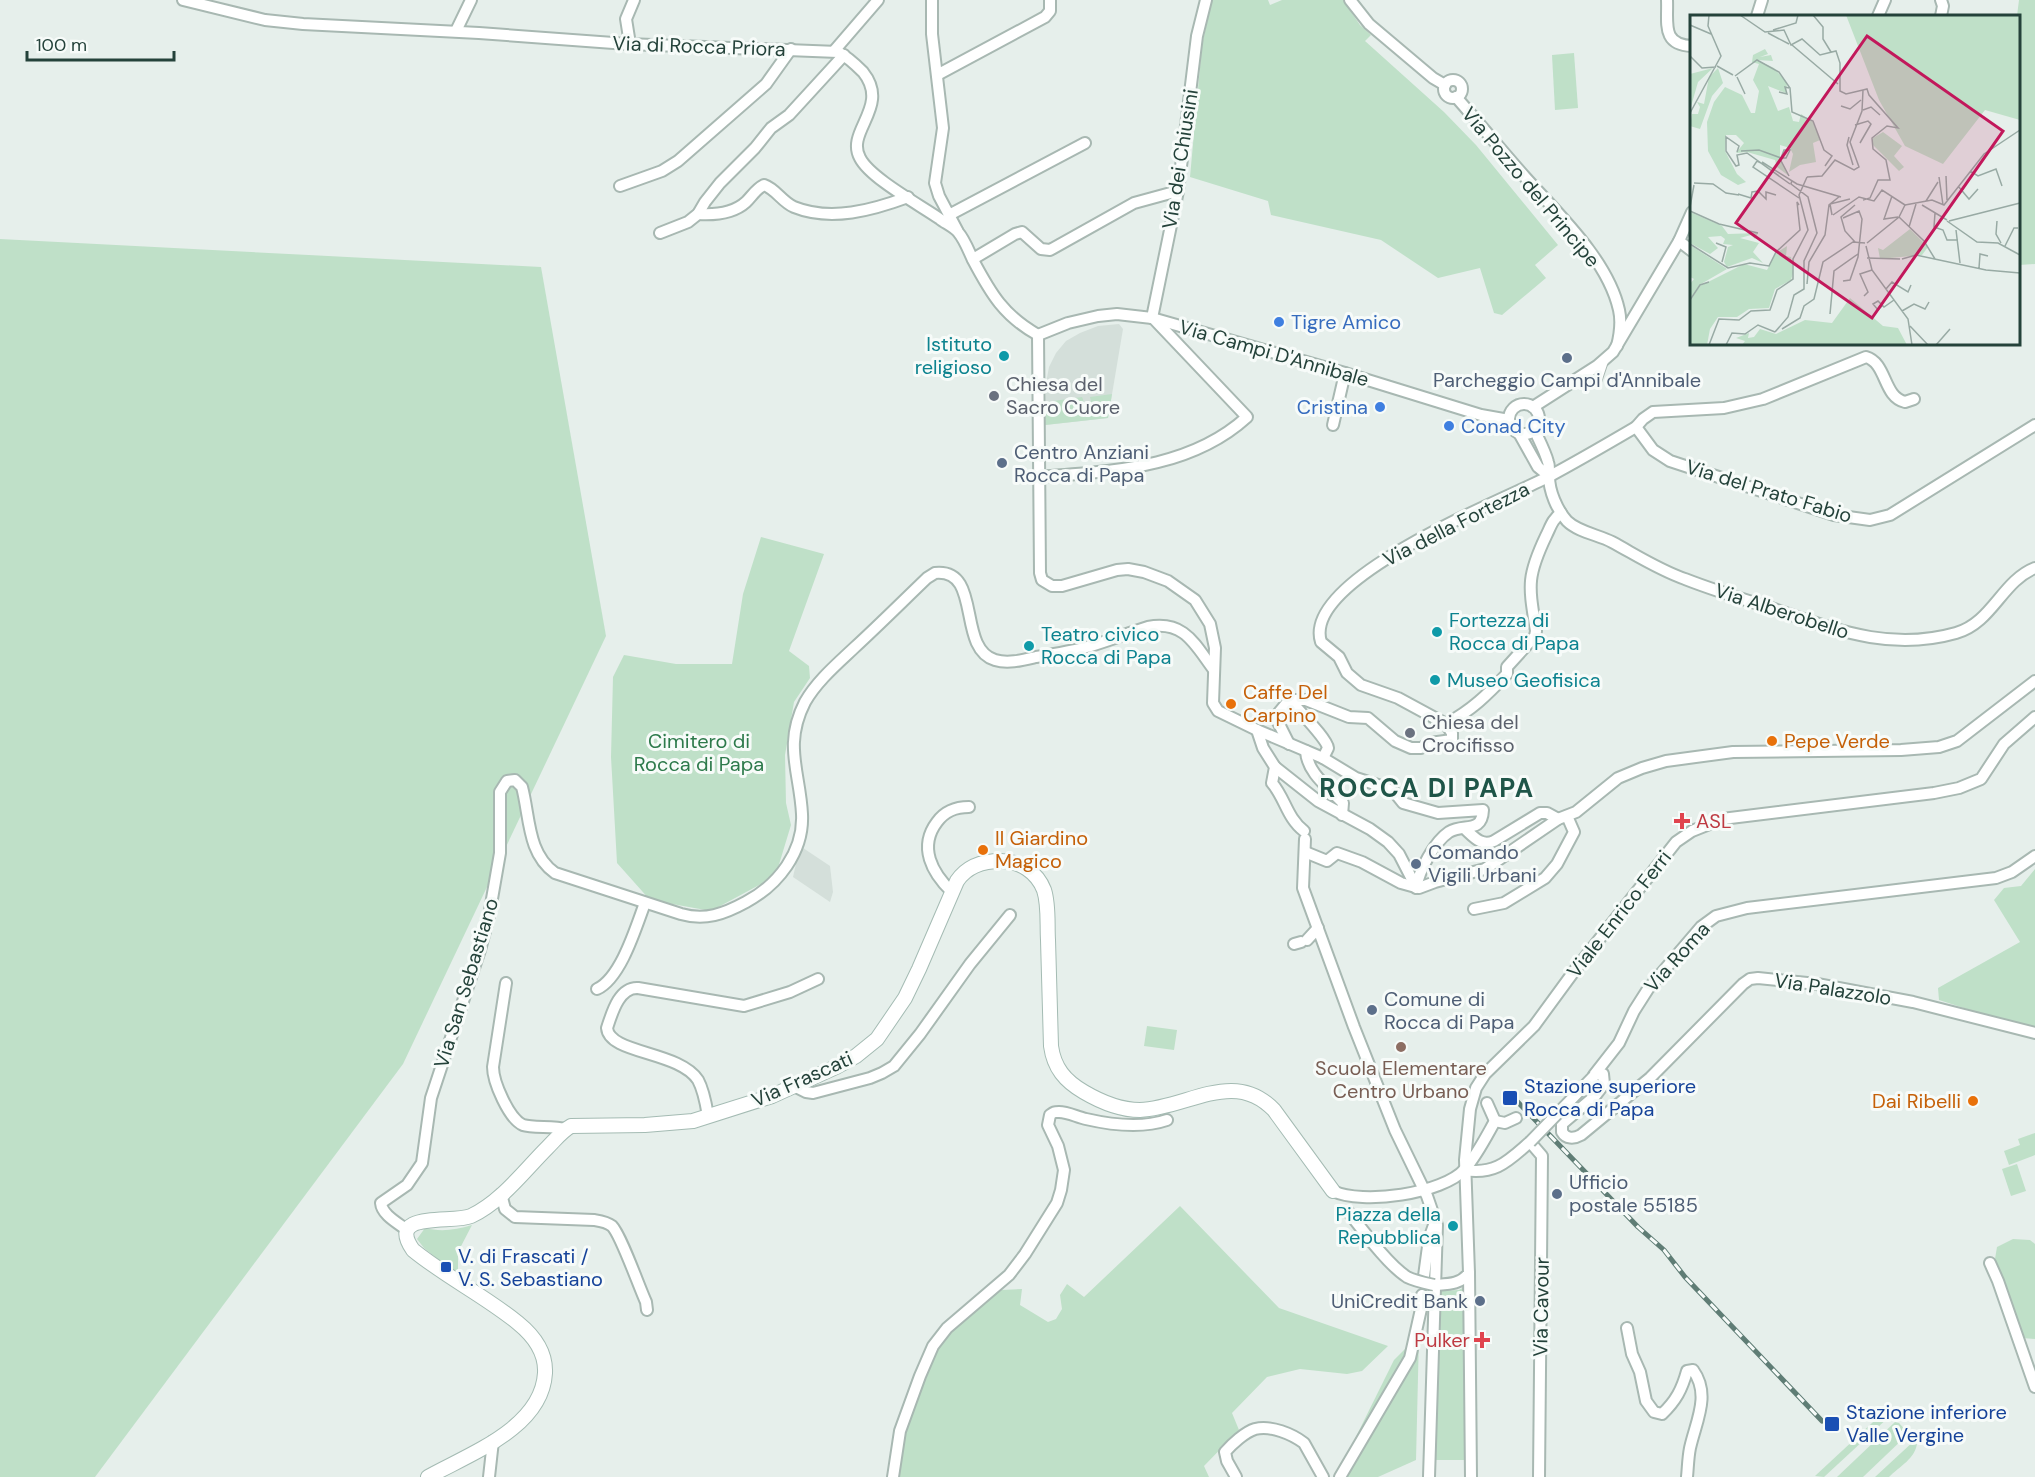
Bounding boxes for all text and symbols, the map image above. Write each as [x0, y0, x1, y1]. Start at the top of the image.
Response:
inset map [1690, 15, 2020, 345]
scale bar [27, 24, 174, 62]
street label: Via di Rocca Priora [612, 30, 786, 62]
text: 100 m [36, 33, 87, 57]
street label: Via dei Chiusini [1156, 87, 1204, 231]
street label: Via Pozzo del Principe [1456, 101, 1606, 273]
place label: Tigre Amico [1291, 309, 1401, 335]
street label: Via Campi D'Annibale [1176, 313, 1372, 393]
marker: Tigre Amico [1272, 315, 1286, 329]
place label: Istituto religioso [915, 331, 992, 380]
marker: Istituto religioso [997, 349, 1011, 363]
marker: Parcheggio Campi d'Annibale [1560, 351, 1574, 365]
place label: Parcheggio Campi d'Annibale [1433, 367, 1701, 393]
place label: Chiesa del Sacro Cuore [1006, 371, 1120, 420]
marker: Chiesa del Sacro Cuore [987, 389, 1001, 403]
place label: Cristina [1297, 394, 1368, 420]
marker: Cristina [1373, 400, 1387, 414]
place label: Conad City [1461, 413, 1566, 439]
marker: Conad City [1442, 419, 1456, 433]
place label: Centro Anziani Rocca di Papa [1014, 439, 1149, 488]
street label: Via del Prato Fabio [1683, 453, 1855, 529]
marker: Centro Anziani Rocca di Papa [995, 456, 1009, 470]
street label: Via della Fortezza [1378, 476, 1534, 572]
street label: Via Alberobello [1712, 577, 1852, 645]
place label: Fortezza di Rocca di Papa [1449, 607, 1579, 656]
place label: Teatro civico Rocca di Papa [1041, 621, 1171, 670]
marker: Fortezza di Rocca di Papa [1430, 625, 1444, 639]
marker: Teatro civico Rocca di Papa [1022, 639, 1036, 653]
place label: Museo Geofisica [1447, 667, 1601, 693]
marker: Museo Geofisica [1428, 673, 1442, 687]
place label: Caffe Del Carpino [1243, 679, 1328, 728]
marker: Caffe Del Carpino [1224, 697, 1238, 711]
place label: Chiesa del Crocifisso [1422, 709, 1519, 758]
marker: Chiesa del Crocifisso [1403, 726, 1417, 740]
park label: Cimitero di Rocca di Papa [634, 728, 764, 777]
place label: Pepe Verde [1784, 728, 1890, 754]
marker: Pepe Verde [1765, 734, 1779, 748]
district label: ROCCA DI PAPA [1319, 771, 1535, 805]
place label: ASL [1696, 808, 1731, 834]
marker: ASL [1673, 812, 1691, 830]
place label: Il Giardino Magico [995, 825, 1088, 874]
place label: Comando Vigili Urbani [1428, 839, 1537, 888]
marker: Il Giardino Magico [976, 843, 990, 857]
street label: Viale Enrico Ferri [1561, 845, 1677, 983]
marker: Comando Vigili Urbani [1409, 857, 1423, 871]
street label: Via San Sebastiano [428, 895, 504, 1071]
street label: Via Roma [1638, 916, 1716, 998]
street label: Via Palazzolo [1773, 967, 1893, 1011]
place label: Comune di Rocca di Papa [1384, 986, 1514, 1035]
marker: Comune di Rocca di Papa [1365, 1003, 1379, 1017]
marker: Scuola Elementare Centro Urbano [1394, 1040, 1408, 1054]
street label: Via Frascati [747, 1045, 857, 1113]
place label: Scuola Elementare Centro Urbano [1315, 1055, 1487, 1104]
place label: Stazione superiore Rocca di Papa [1524, 1073, 1696, 1122]
place label: Dai Ribelli [1872, 1088, 1961, 1114]
marker: Stazione superiore Rocca di Papa [1501, 1089, 1519, 1107]
marker: Dai Ribelli [1966, 1094, 1980, 1108]
place label: Ufficio postale 55185 [1569, 1169, 1698, 1218]
marker: Ufficio postale 55185 [1550, 1187, 1564, 1201]
place label: Piazza della Repubblica [1336, 1201, 1441, 1250]
marker: Piazza della Repubblica [1446, 1219, 1460, 1233]
place label: V. di Frascati / V. S. Sebastiano [458, 1243, 603, 1292]
street label: Via Cavour [1527, 1257, 1555, 1357]
marker: V. di Frascati / V. S. Sebastiano [439, 1260, 453, 1274]
place label: UniCredit Bank [1331, 1288, 1468, 1314]
marker: UniCredit Bank [1473, 1294, 1487, 1308]
place label: Pulker [1414, 1327, 1470, 1353]
marker: Pulker [1475, 1333, 1489, 1347]
place label: Stazione inferiore Valle Vergine [1846, 1399, 2007, 1448]
marker: Stazione inferiore Valle Vergine [1823, 1415, 1841, 1433]

